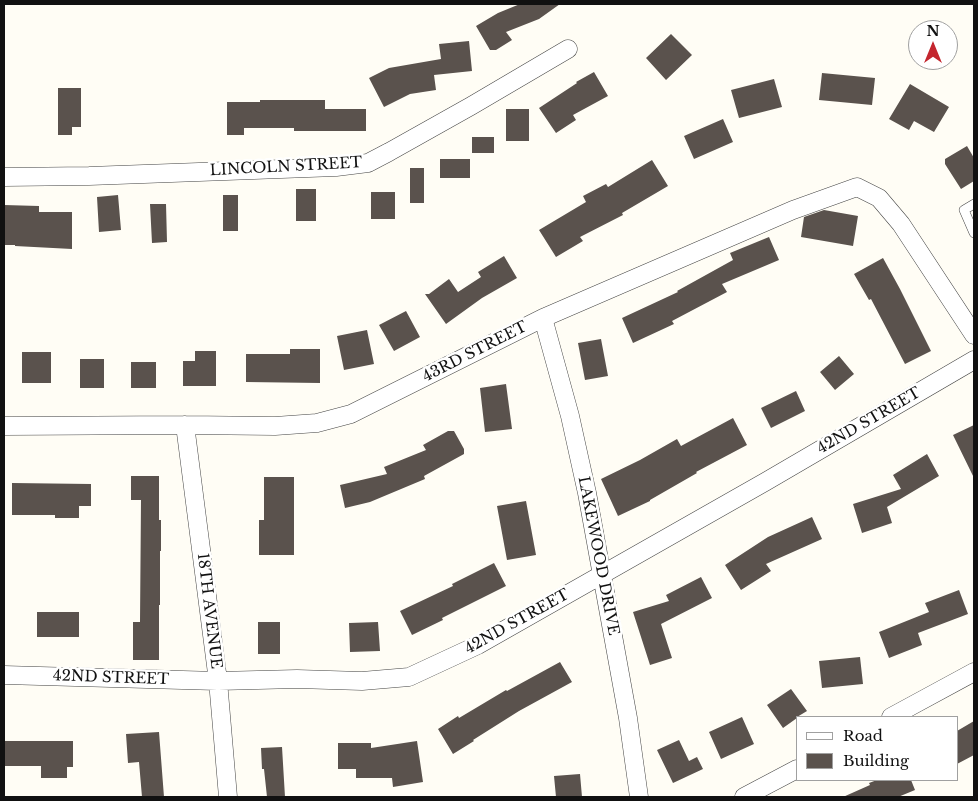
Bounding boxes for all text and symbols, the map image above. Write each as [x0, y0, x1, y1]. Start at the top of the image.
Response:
north arrow [908, 20, 958, 70]
text: N [926, 22, 940, 40]
street label: LINCOLN STREET [209, 154, 363, 180]
street label: 43RD STREET [420, 318, 530, 386]
street label: 42ND STREET [814, 384, 924, 458]
street label: LAKEWOOD DRIVE [574, 475, 622, 637]
street label: 18TH AVENUE [193, 552, 225, 670]
street label: 42ND STREET [462, 586, 572, 658]
street label: 42ND STREET [53, 667, 169, 689]
legend [796, 716, 958, 781]
text: Road [843, 726, 883, 745]
text: Building [843, 751, 909, 770]

